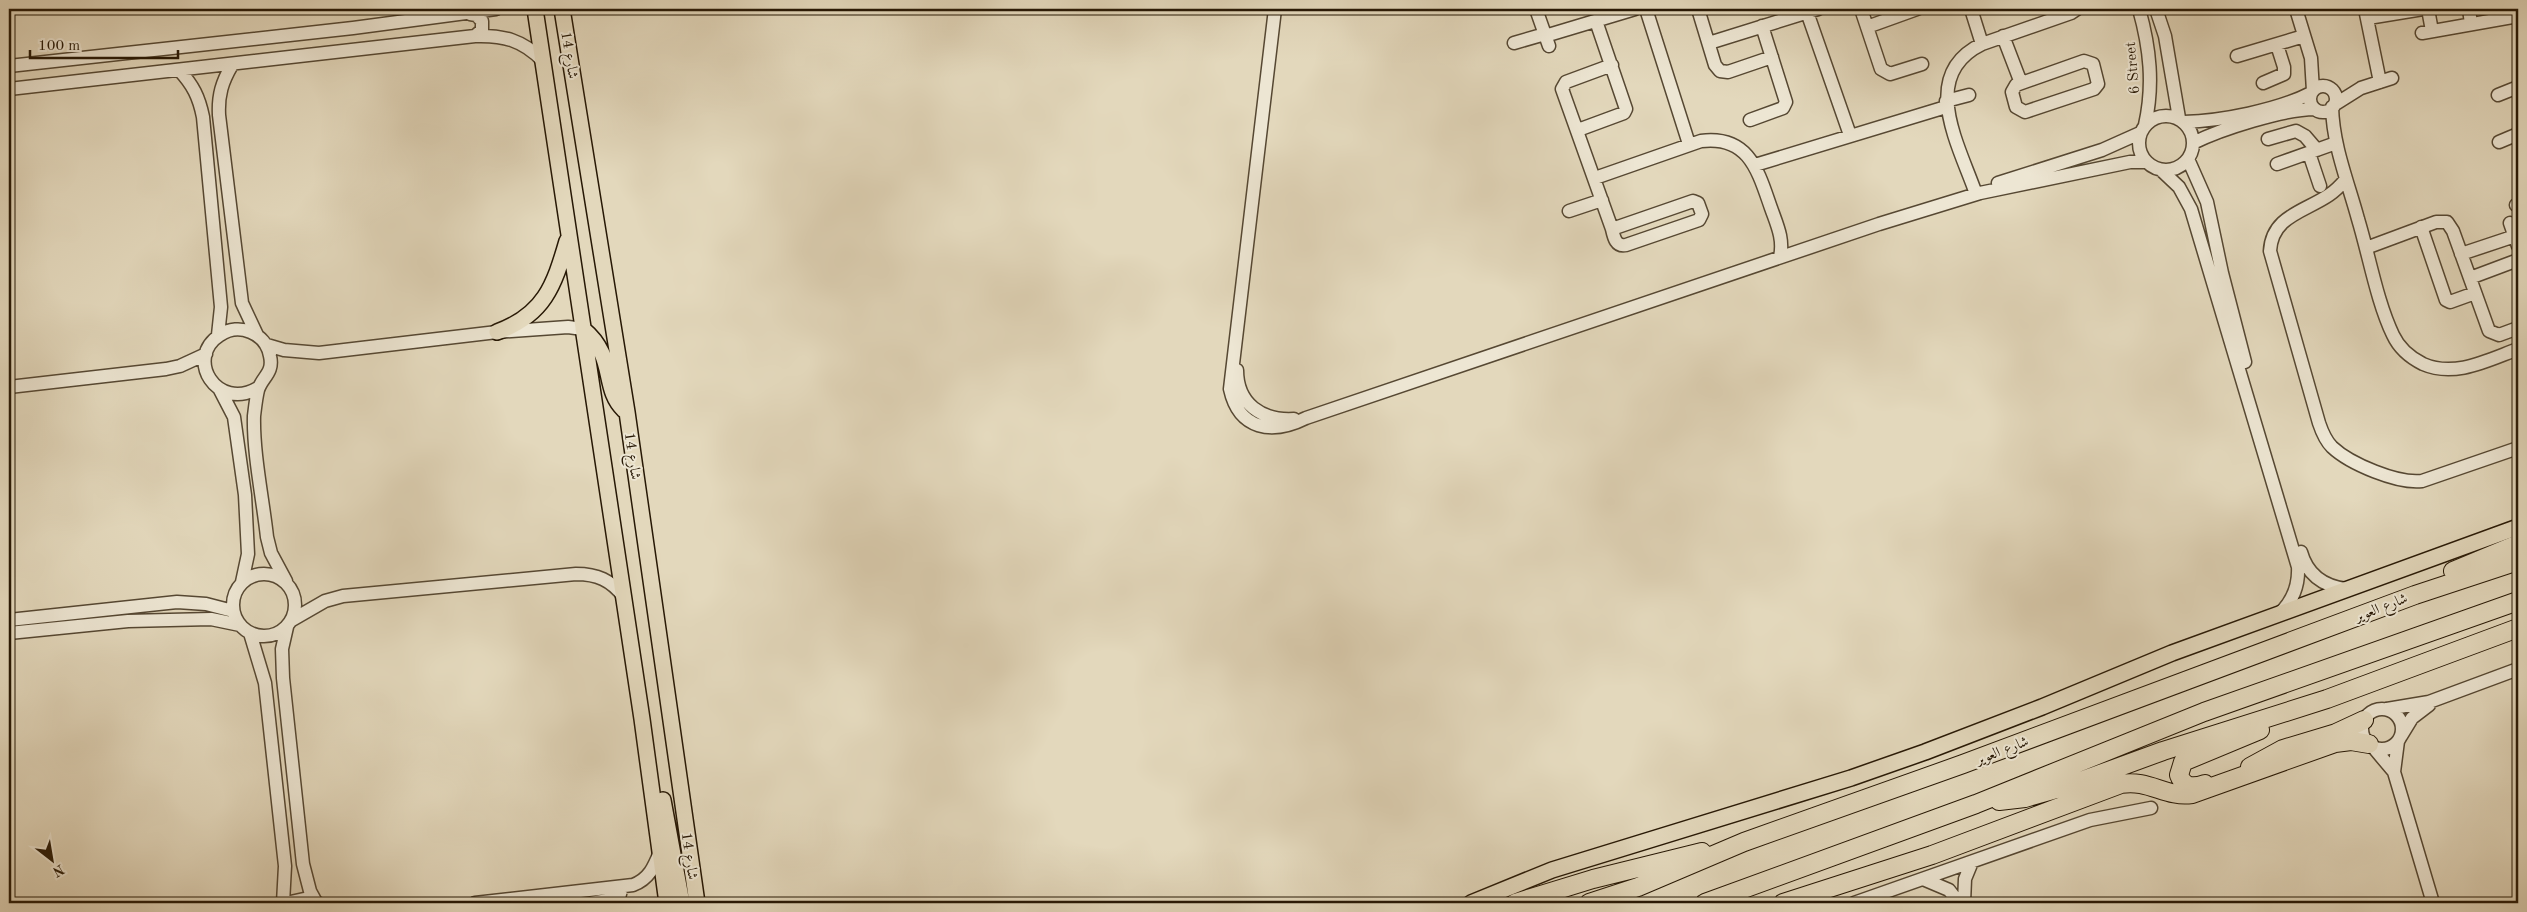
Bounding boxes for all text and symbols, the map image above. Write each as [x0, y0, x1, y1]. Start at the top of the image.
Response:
scale bar [30, 28, 178, 60]
street label: شارع 14 [553, 31, 580, 81]
text: 100 m [38, 39, 80, 54]
street label: 6 Street [2124, 41, 2143, 95]
street label: شارع 14 [617, 432, 642, 481]
street label: شارع العوير [2351, 592, 2411, 630]
street label: شارع العوير [1972, 735, 2032, 773]
street label: شارع 14 [674, 832, 699, 881]
north arrow [28, 834, 78, 884]
text: N [50, 862, 66, 879]

